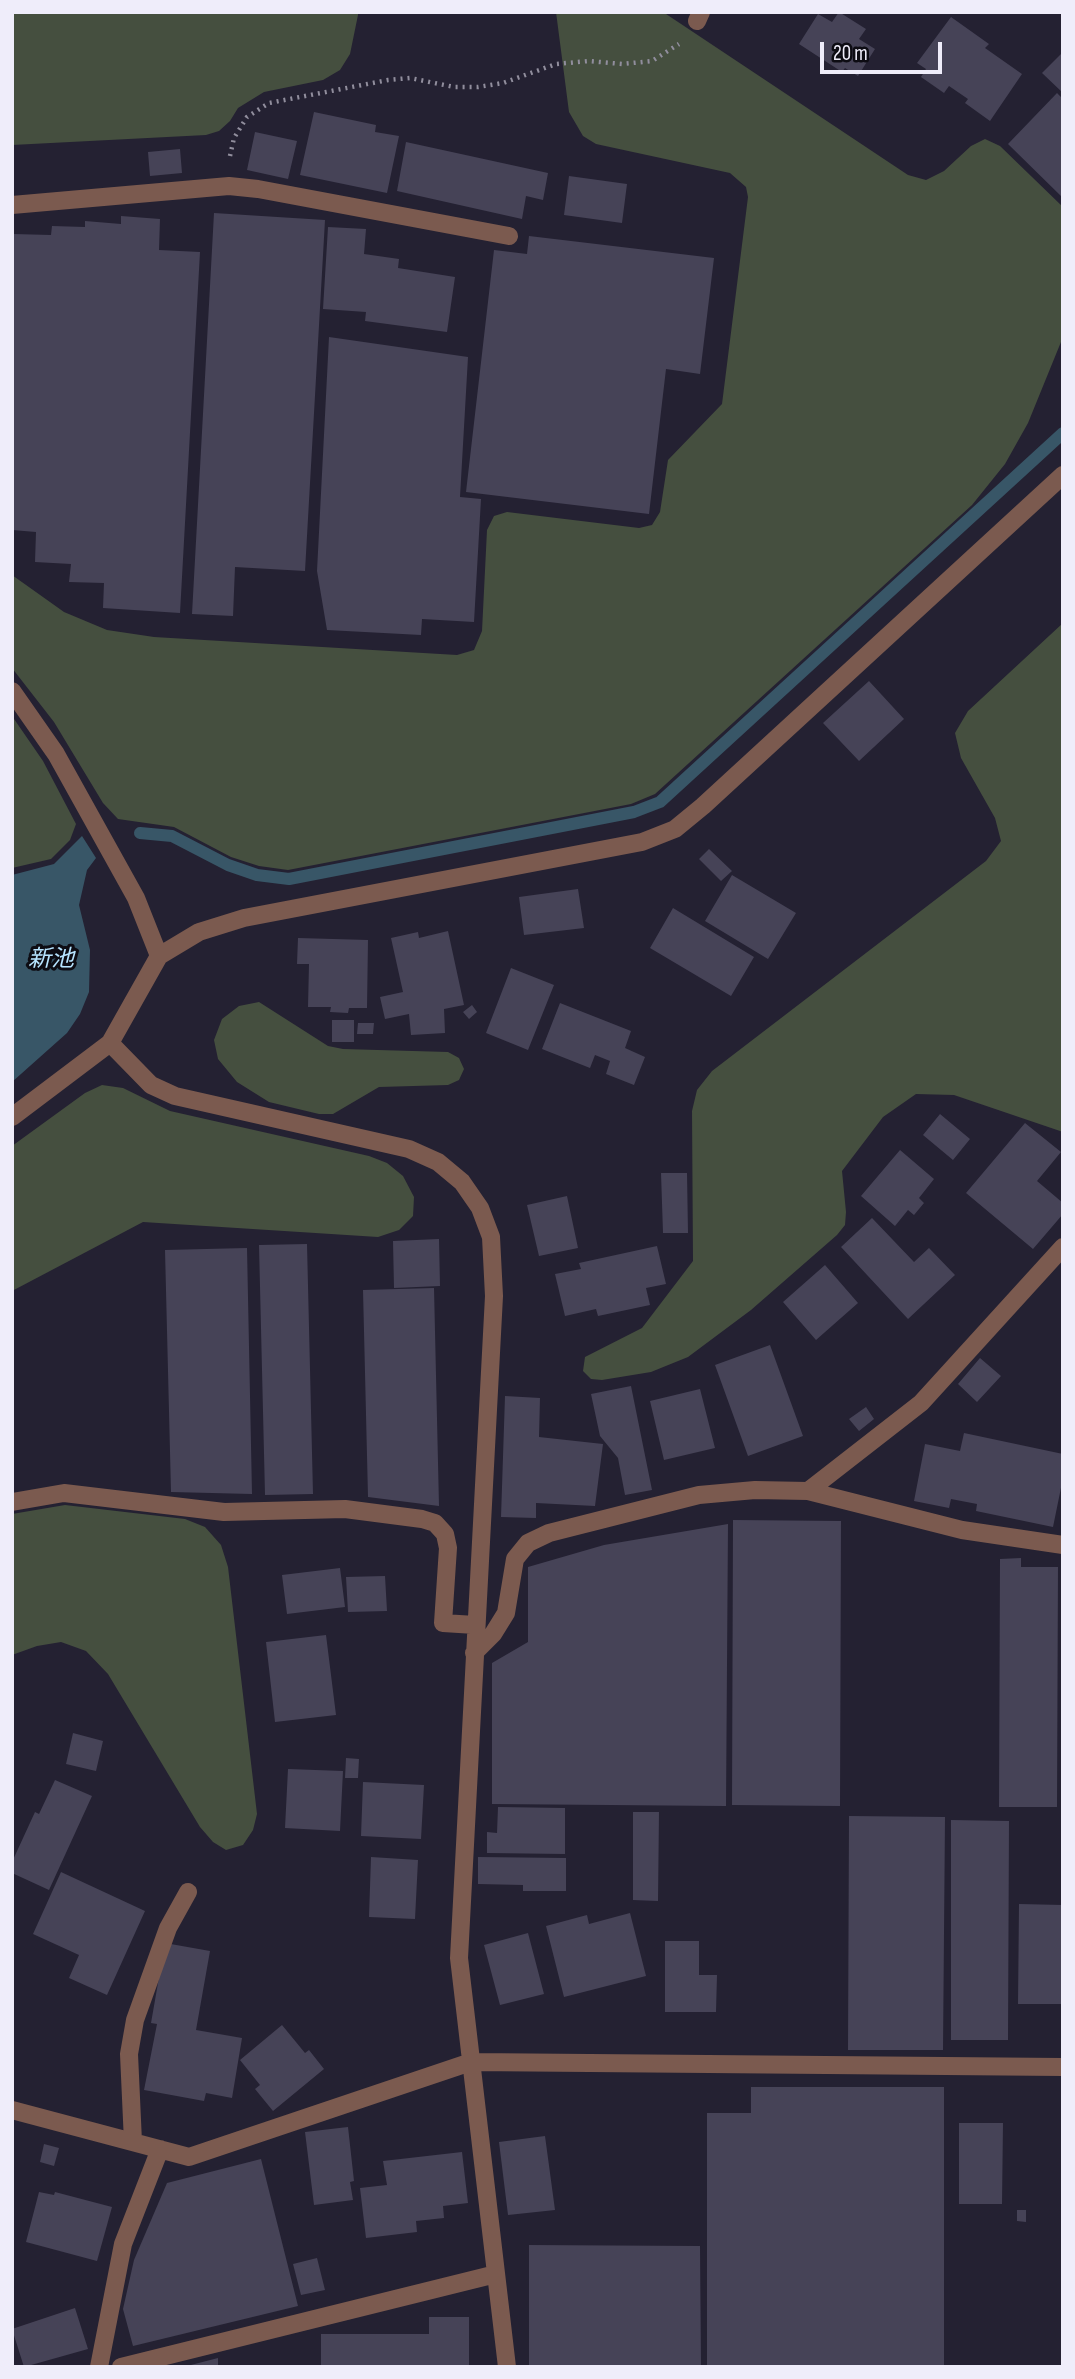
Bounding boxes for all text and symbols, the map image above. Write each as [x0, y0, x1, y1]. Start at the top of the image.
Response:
scale bar [823, 28, 946, 72]
text: 20 m [833, 41, 868, 66]
water label: 新池 [28, 946, 74, 974]

